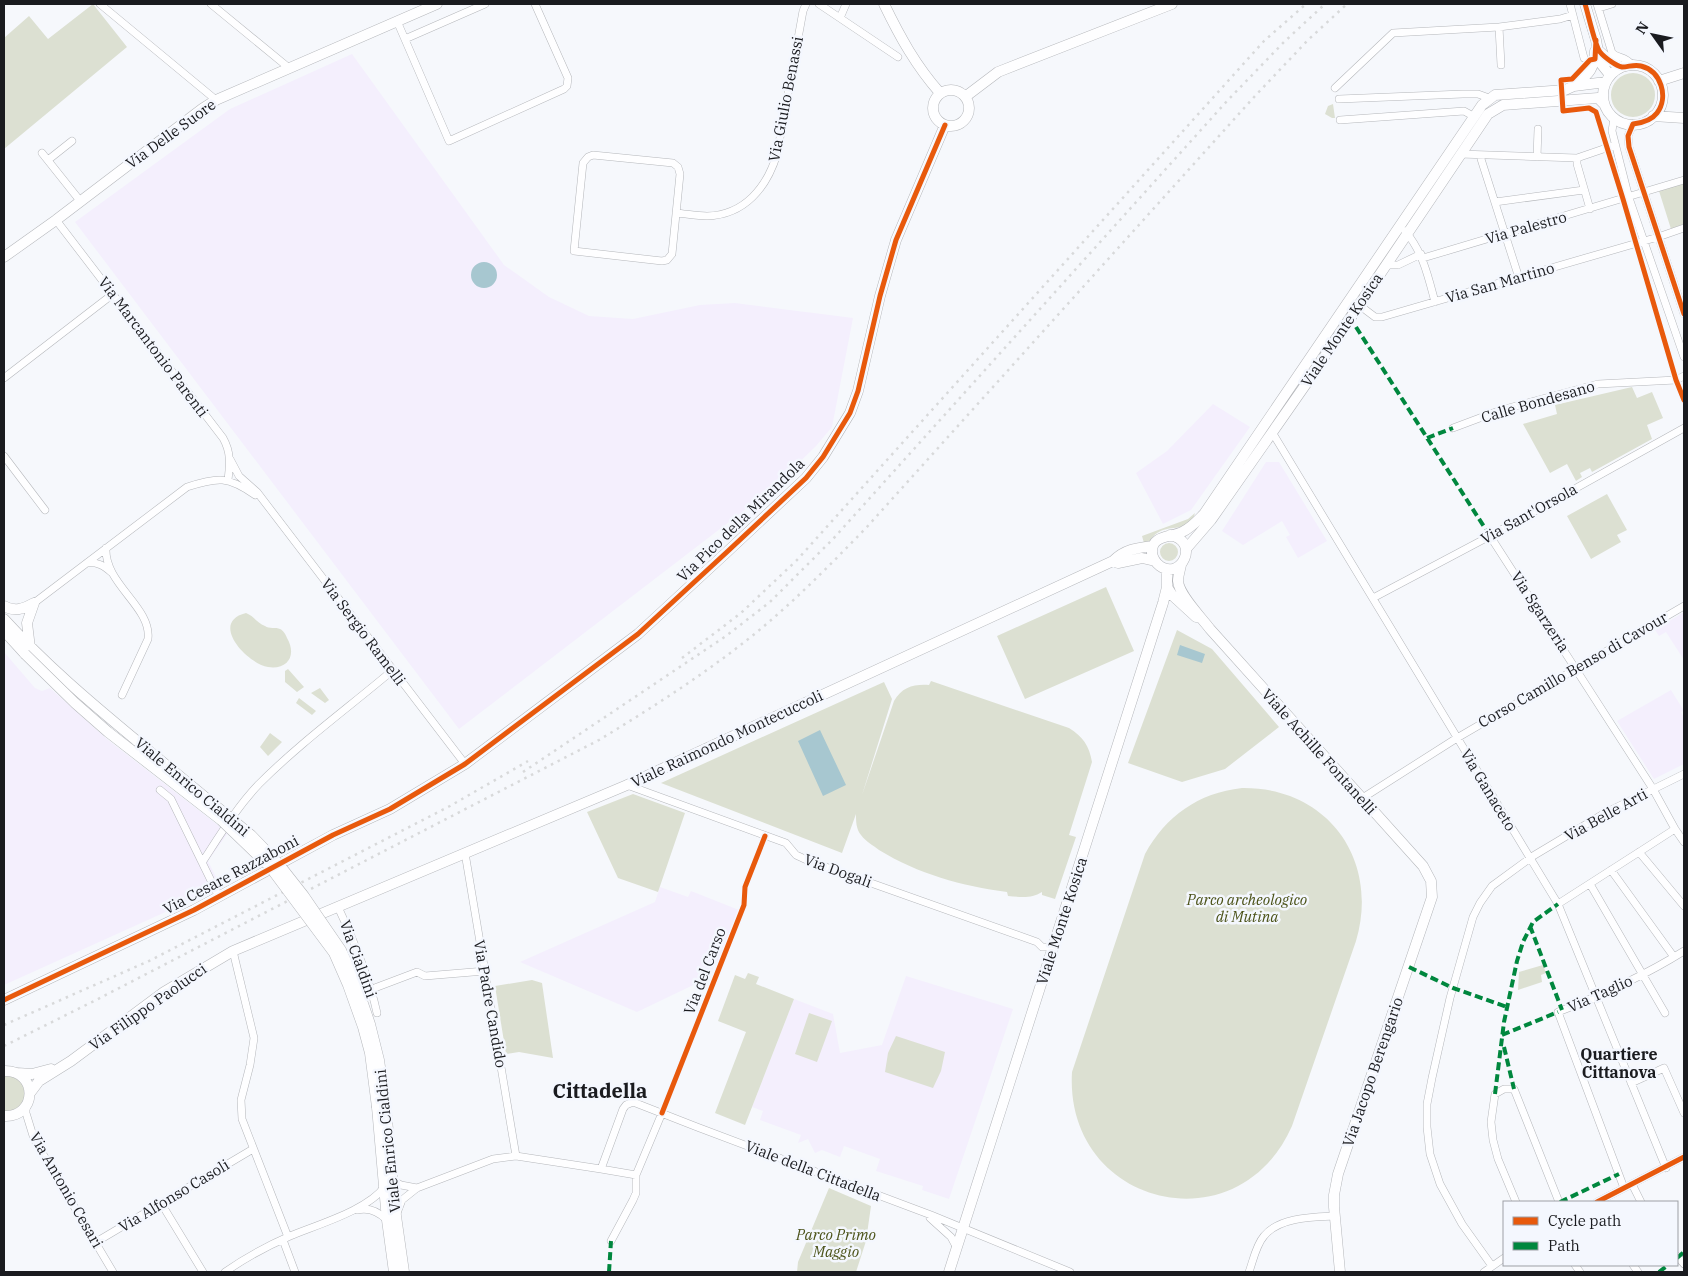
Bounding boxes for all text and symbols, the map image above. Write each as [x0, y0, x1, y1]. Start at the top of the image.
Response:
north arrow [1628, 10, 1678, 60]
text: N [1632, 18, 1653, 37]
street label: Via Giulio Benassi [764, 34, 807, 163]
street label: Via Delle Suore [122, 95, 219, 173]
street label: Via Palestro [1483, 207, 1569, 248]
street label: Via San Martino [1443, 258, 1556, 307]
street label: Viale Monte Kosica [1296, 269, 1387, 390]
street label: Via Marcantonio Parenti [94, 273, 213, 421]
street label: Calle Bondesano [1479, 376, 1597, 427]
street label: Via Pico della Mirandola [673, 454, 808, 586]
street label: Via Sant'Orsola [1477, 479, 1580, 548]
street label: Via Sgarzeria [1507, 568, 1574, 656]
street label: Via Sergio Ramelli [317, 575, 410, 689]
street label: Corso Camillo Benso di Cavour [1475, 607, 1671, 732]
street label: Viale Achille Fontanelli [1258, 685, 1381, 819]
street label: Viale Raimondo Montecuccoli [628, 686, 826, 791]
street label: Viale Enrico Cialdini [131, 733, 254, 840]
street label: Via Ganaceto [1456, 745, 1520, 834]
street label: Via Belle Arti [1561, 784, 1651, 845]
street label: Via Cesare Razzaboni [160, 831, 302, 918]
street label: Via Dogali [802, 850, 875, 892]
street label: Viale Monte Kosica [1032, 855, 1091, 987]
park label: Parco archeologico di Mutina [1186, 890, 1307, 926]
street label: Via Cialdini [336, 917, 381, 1001]
street label: Via del Carso [679, 925, 730, 1017]
street label: Via Padre Candido [470, 939, 511, 1069]
street label: Via Filippo Paolucci [85, 959, 210, 1054]
street label: Via Taglio [1564, 971, 1635, 1016]
street label: Via Jacopo Berengario [1338, 995, 1407, 1149]
district label: Quartiere Cittanova [1580, 1044, 1658, 1082]
street label: Viale Enrico Cialdini [371, 1068, 404, 1214]
district label: Cittadella [553, 1077, 647, 1104]
street label: Via Antonio Cesari [26, 1129, 107, 1251]
street label: Viale della Cittadella [743, 1136, 884, 1205]
street label: Via Alfonso Casoli [115, 1155, 233, 1236]
legend [1503, 1201, 1678, 1266]
text: Cycle path [1548, 1211, 1621, 1230]
park label: Parco Primo Maggio [795, 1225, 876, 1261]
text: Path [1548, 1236, 1580, 1255]

